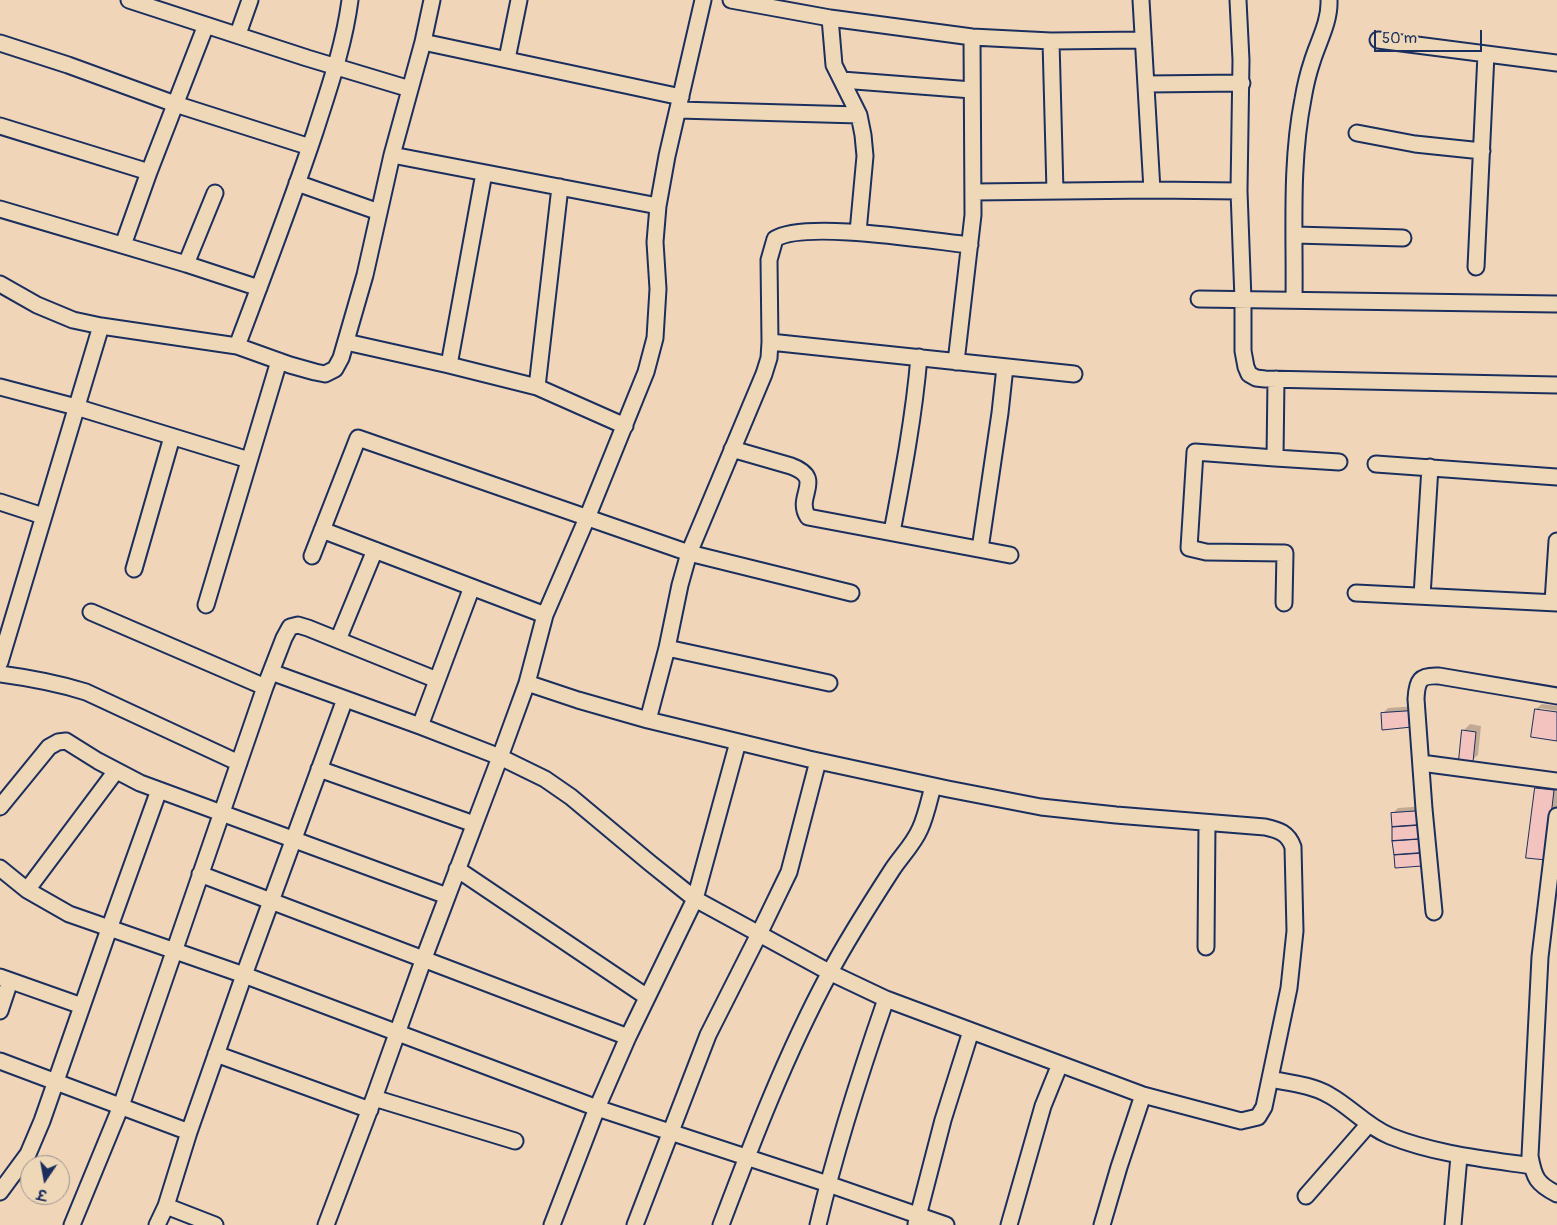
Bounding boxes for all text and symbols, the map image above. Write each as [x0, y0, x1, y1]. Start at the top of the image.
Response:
scale bar [1377, 20, 1484, 52]
text: 50 m [1382, 29, 1417, 48]
north arrow [20, 1155, 70, 1205]
text: उ [36, 1185, 48, 1203]

